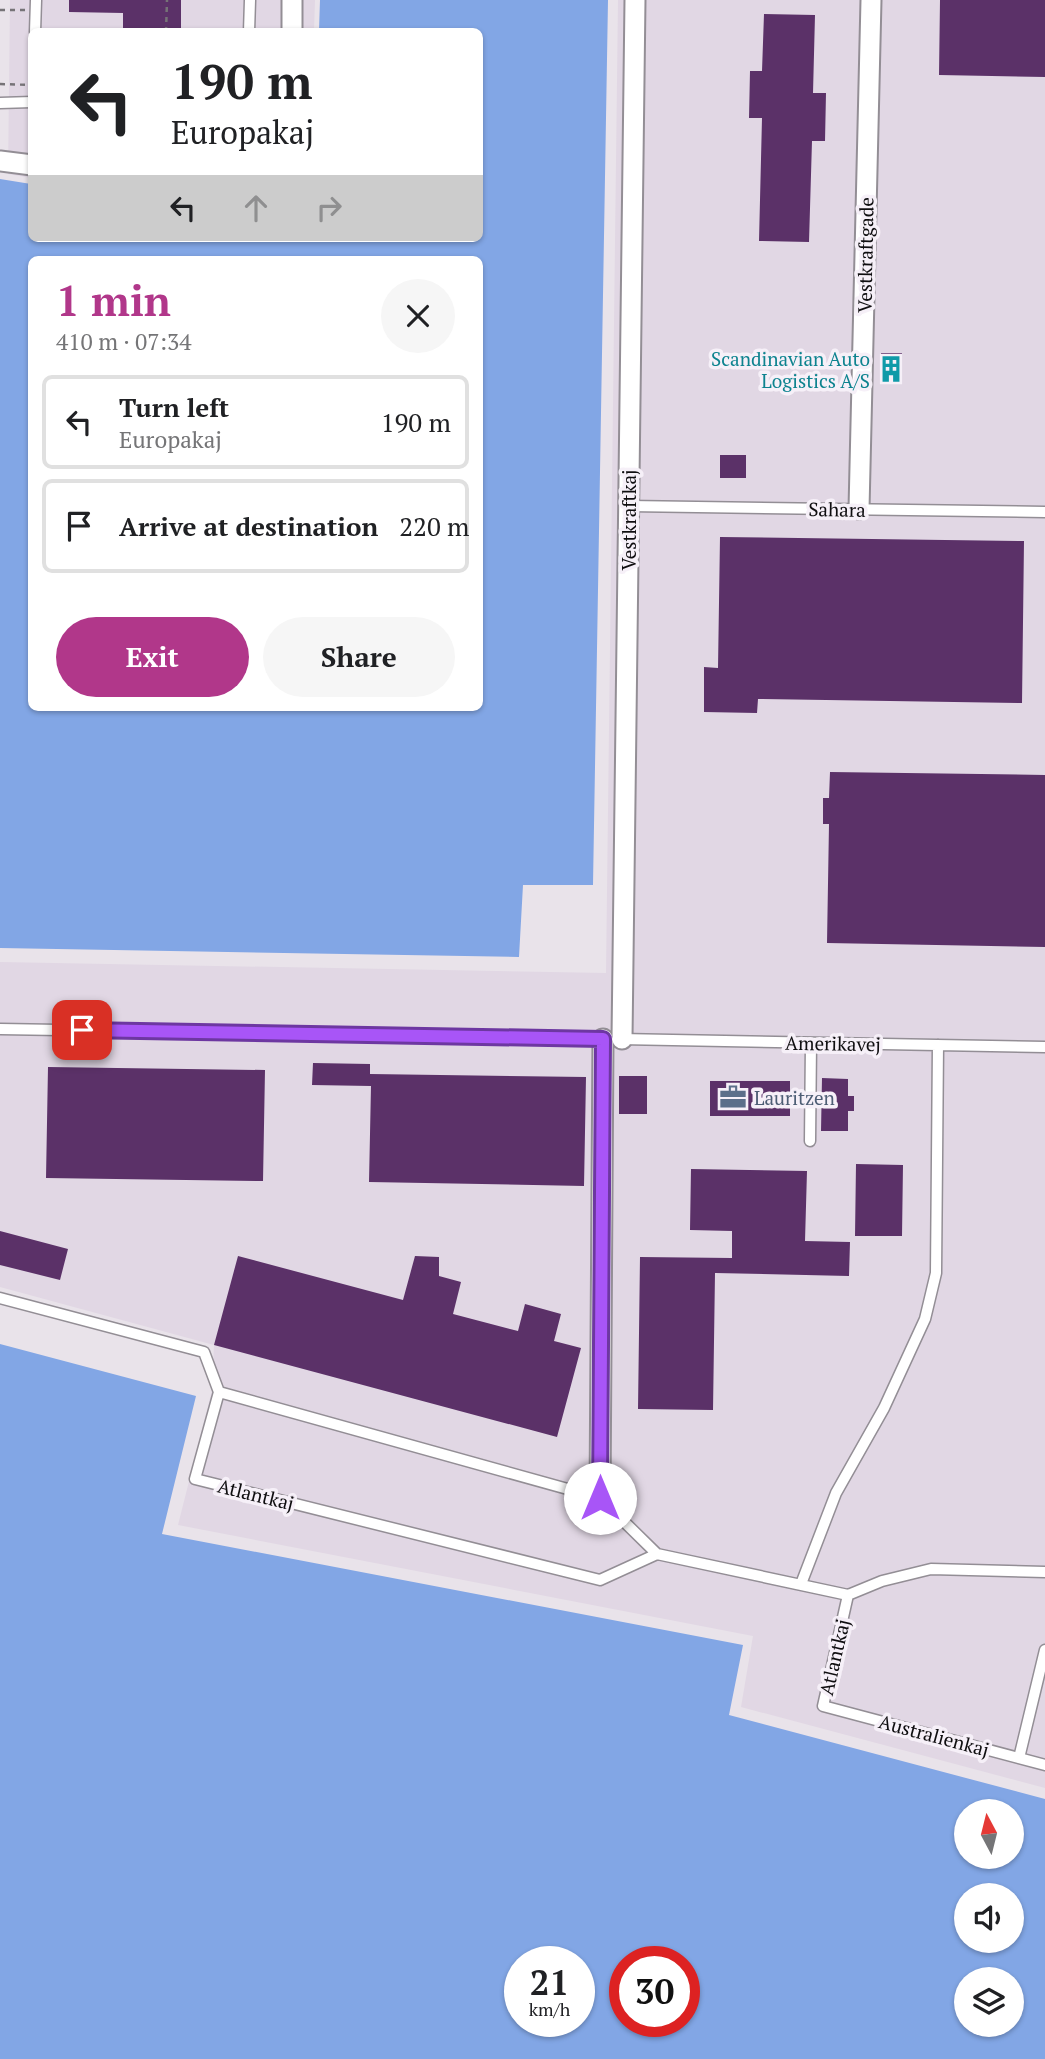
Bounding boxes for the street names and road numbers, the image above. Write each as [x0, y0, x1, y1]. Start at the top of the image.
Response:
street label: Vestkraftgade [851, 197, 879, 313]
street label: Vestkraftkaj [616, 469, 641, 571]
street label: Sahara [808, 496, 866, 522]
street label: Amerikavej [785, 1030, 881, 1056]
street label: Atlantkaj [215, 1472, 297, 1516]
street label: Atlantkaj [813, 1616, 855, 1698]
street label: Australienkaj [876, 1708, 992, 1762]

